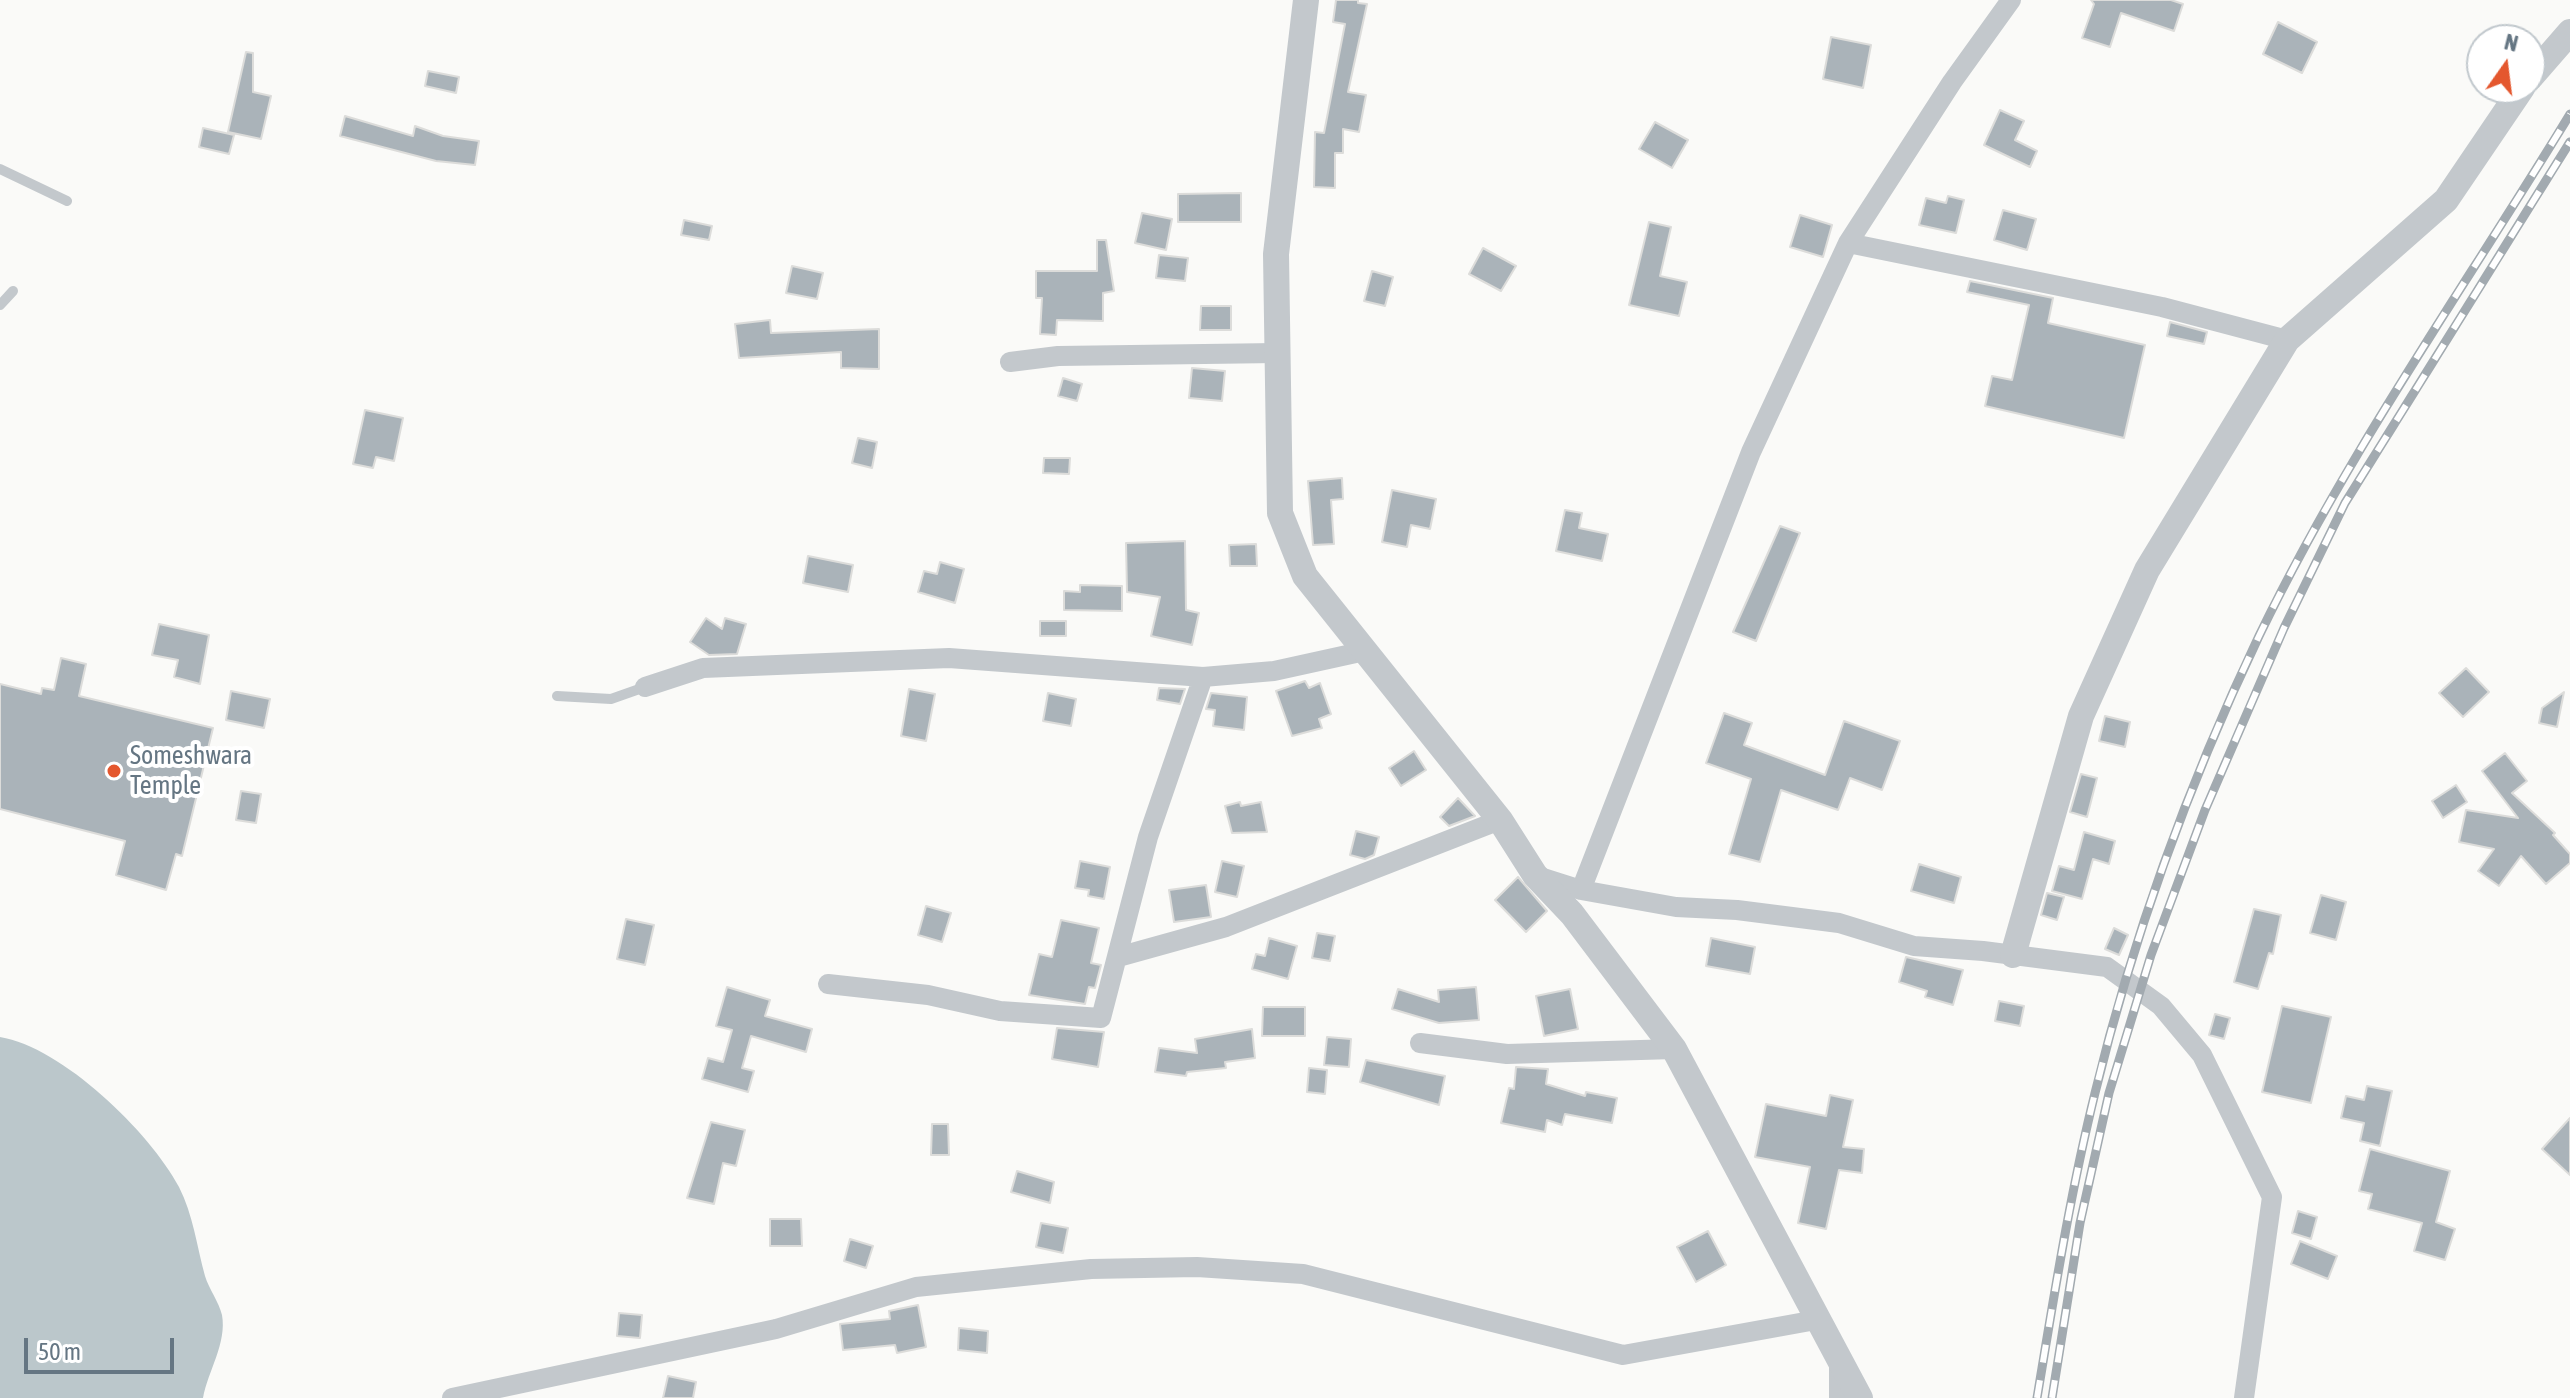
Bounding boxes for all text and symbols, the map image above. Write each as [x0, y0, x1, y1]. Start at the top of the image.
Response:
north arrow [2466, 24, 2546, 104]
text: N [2502, 28, 2521, 57]
place label: Someshwara Temple [130, 740, 252, 802]
marker: Someshwara Temple [105, 762, 123, 780]
scale bar [28, 1322, 178, 1372]
text: 50 m [38, 1338, 81, 1365]

